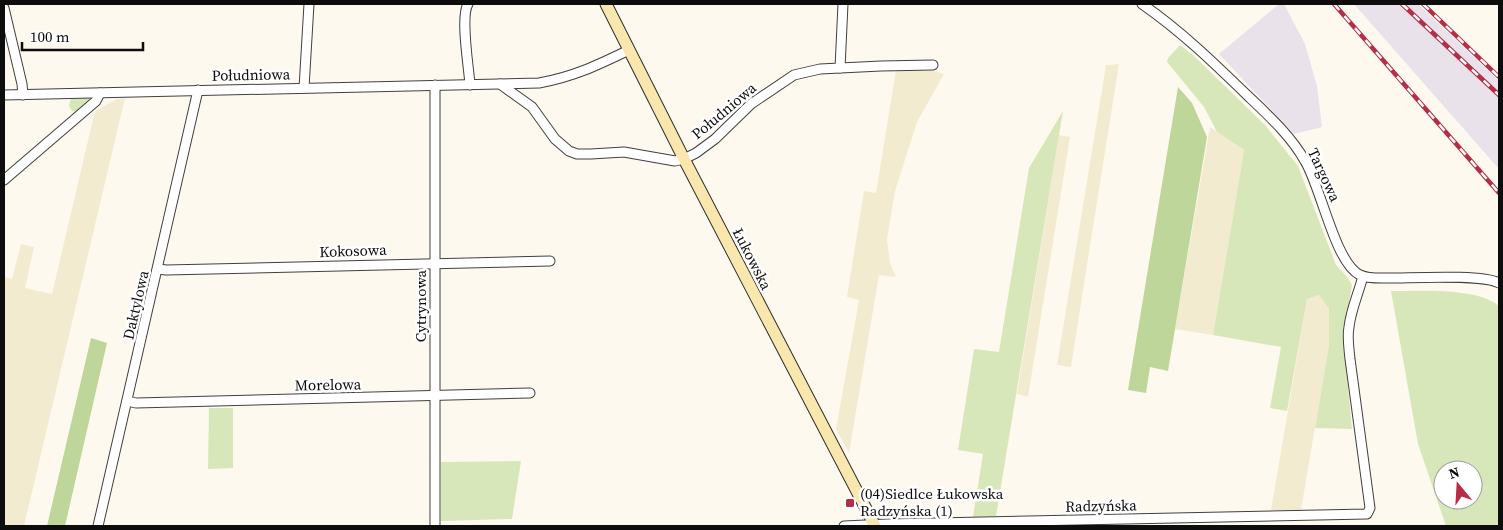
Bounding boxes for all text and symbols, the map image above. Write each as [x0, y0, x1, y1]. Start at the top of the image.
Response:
scale bar [22, 20, 144, 52]
text: 100 m [30, 26, 70, 47]
street label: Południowa [211, 63, 291, 86]
street label: Południowa [687, 77, 761, 144]
street label: Targowa [1303, 145, 1346, 205]
street label: Łukowska [728, 224, 777, 294]
street label: Kokosowa [319, 239, 387, 262]
street label: Daktylowa [117, 268, 154, 342]
street label: Cytrynowa [410, 269, 431, 342]
street label: Morelowa [294, 373, 362, 396]
north arrow [1433, 460, 1483, 510]
text: N [1446, 462, 1462, 484]
place label: (04)Siedlce Łukowska Radzyńska (1) [860, 483, 1004, 521]
street label: Radzyńska [1065, 494, 1137, 517]
marker: (04)Siedlce Łukowska Radzyńska (1) [844, 497, 856, 509]

